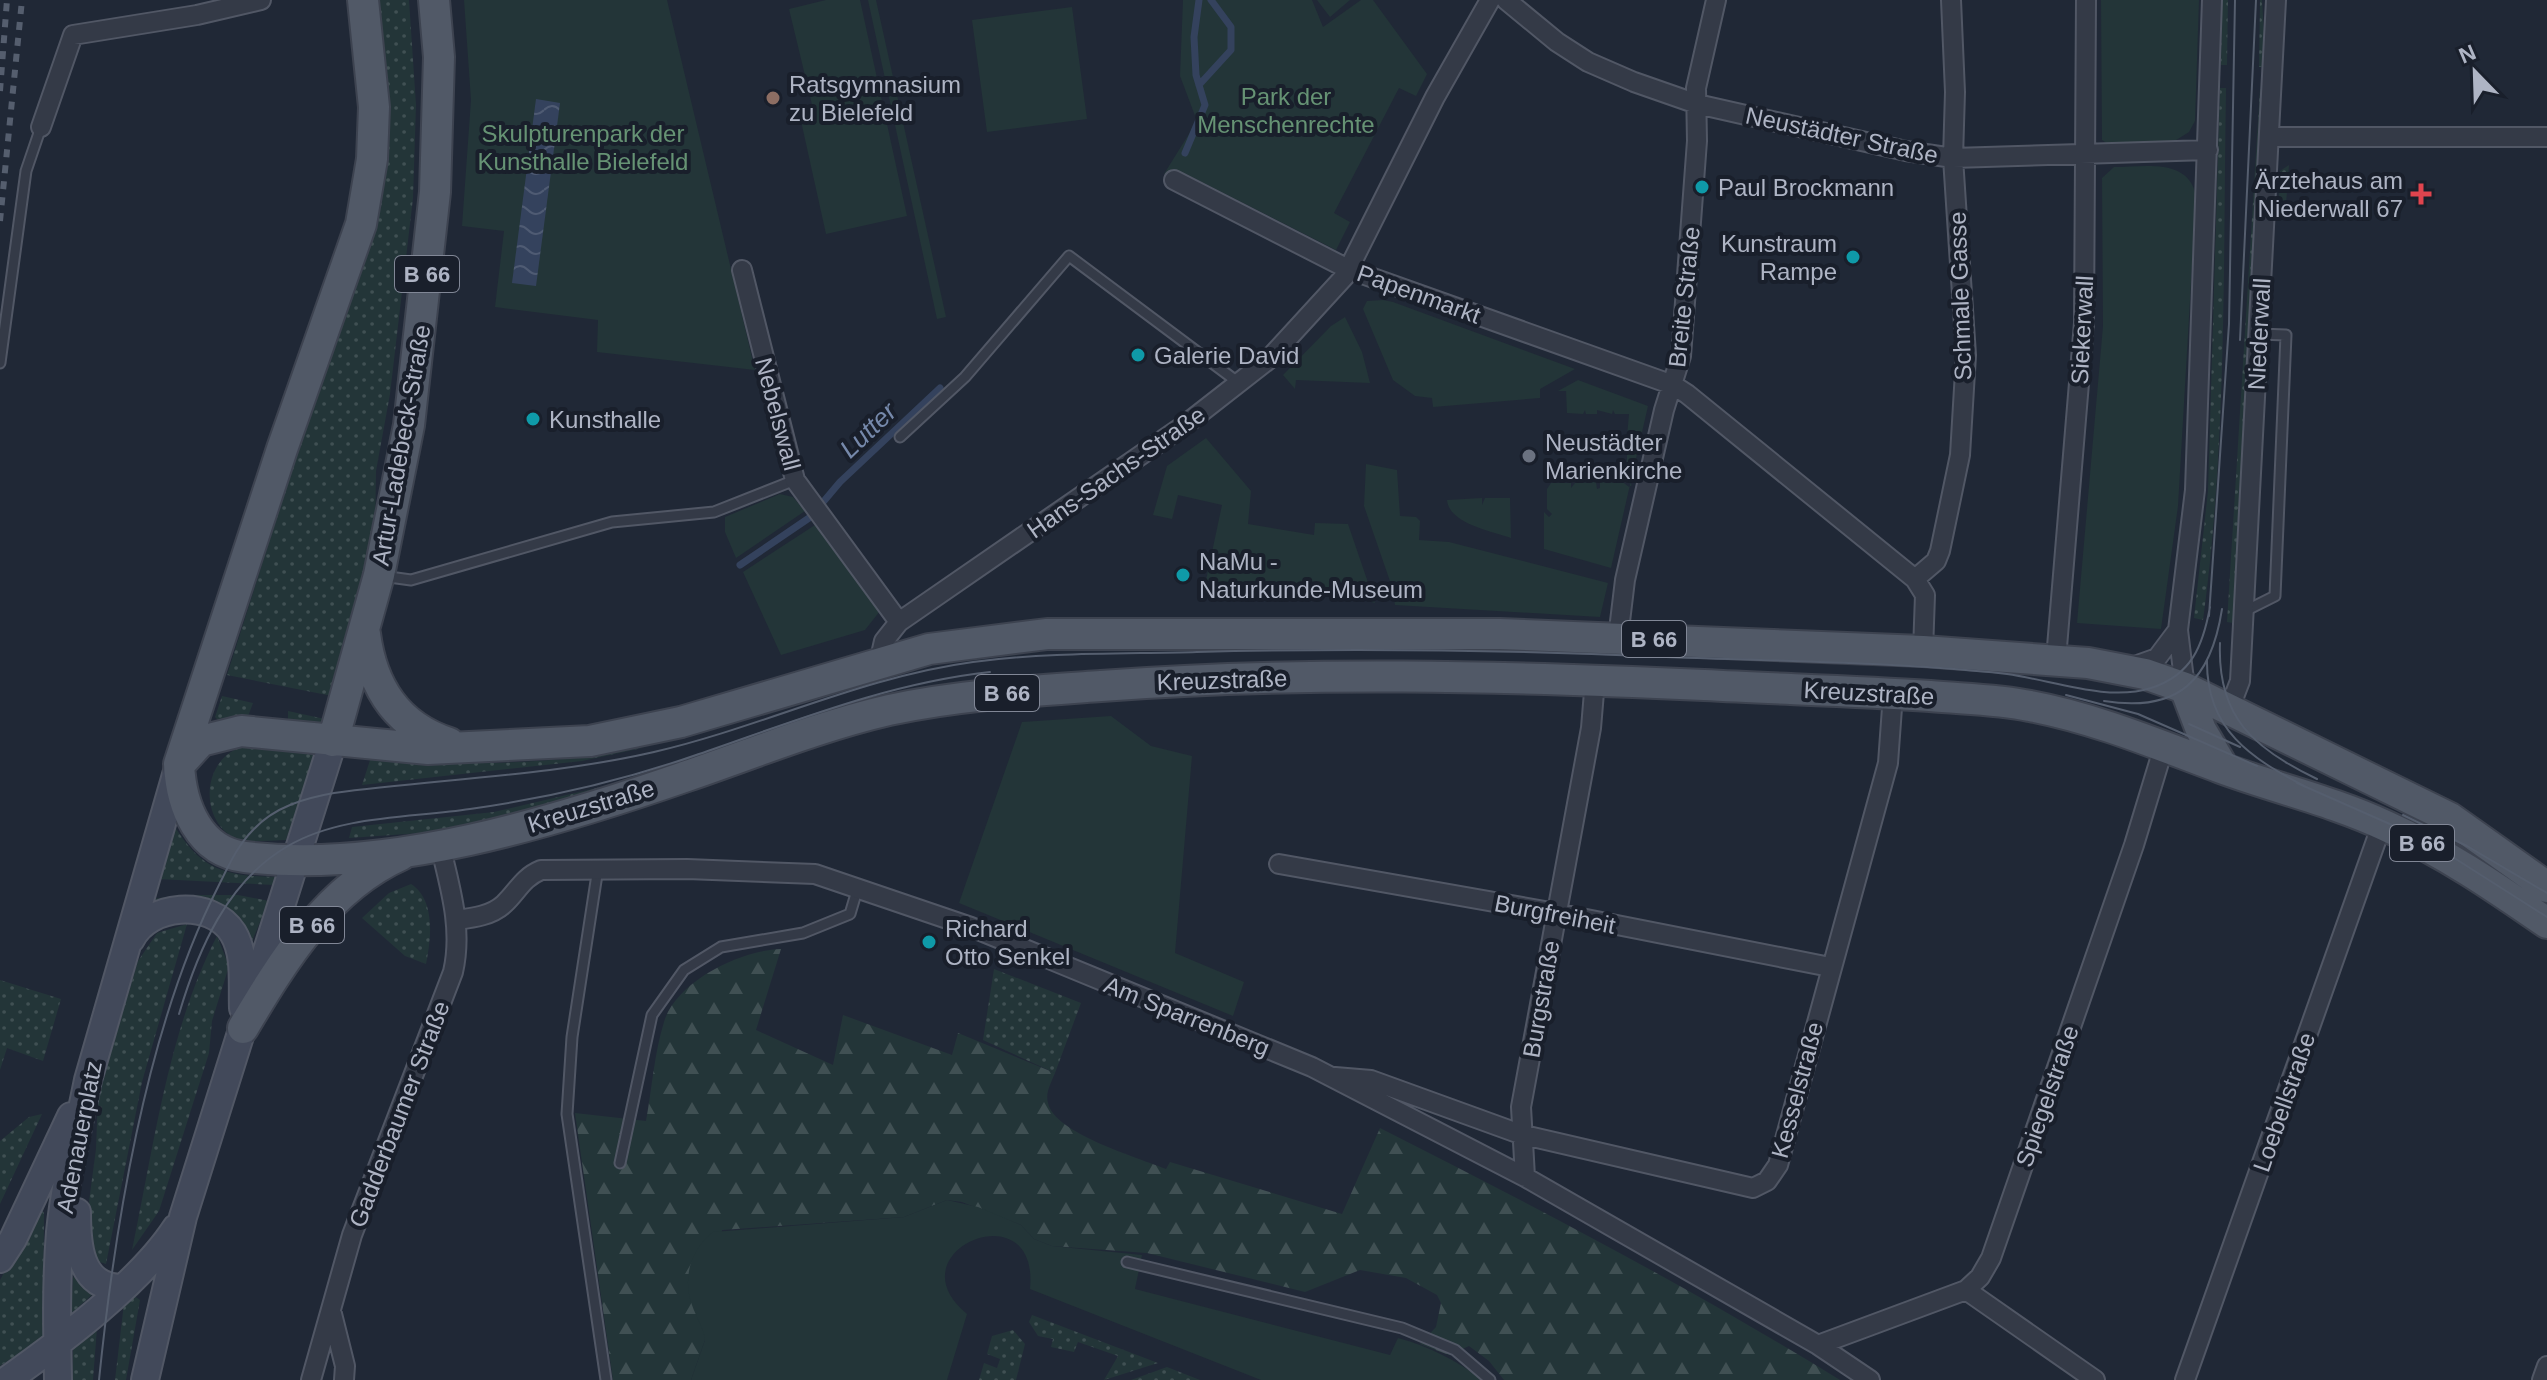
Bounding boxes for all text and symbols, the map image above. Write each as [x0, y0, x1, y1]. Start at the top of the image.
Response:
north arrow [2435, 32, 2515, 112]
text: N [2455, 39, 2480, 69]
place label: Ratsgymnasium zu Bielefeld [789, 71, 961, 126]
park label: Park der Menschenrechte [1197, 83, 1375, 138]
marker: Ratsgymnasium zu Bielefeld [764, 89, 782, 107]
street label: Neustädter Straße [1743, 101, 1941, 169]
park label: Skulpturenpark der Kunsthalle Bielefeld [478, 120, 688, 175]
place label: Ärztehaus am Niederwall 67 [2255, 167, 2403, 222]
place label: Paul Brockmann [1718, 174, 1894, 201]
marker: Paul Brockmann [1693, 178, 1711, 196]
marker: Ärztehaus am Niederwall 67 [2410, 183, 2432, 205]
street label: Schmale Gasse [1944, 211, 1976, 381]
street label: Breite Straße [1663, 225, 1705, 369]
place label: Kunstraum Rampe [1721, 230, 1837, 285]
marker: Kunstraum Rampe [1844, 248, 1862, 266]
road number: B 66 [395, 256, 459, 292]
street label: Papenmarkt [1354, 259, 1485, 329]
street label: Siekerwall [2066, 275, 2098, 385]
street label: Niederwall [2243, 277, 2275, 391]
street label: Artur-Ladebeck-Straße [367, 322, 435, 568]
place label: Galerie David [1154, 342, 1299, 369]
marker: Galerie David [1129, 346, 1147, 364]
street label: Nebelswall [750, 354, 806, 474]
water label: Lutter [834, 395, 903, 464]
street label: Hans-Sachs-Straße [1022, 401, 1210, 543]
place label: Kunsthalle [549, 406, 661, 433]
marker: Kunsthalle [524, 410, 542, 428]
place label: Neustädter Marienkirche [1545, 429, 1682, 484]
marker: Neustädter Marienkirche [1520, 447, 1538, 465]
place label: NaMu - Naturkunde-Museum [1199, 548, 1423, 603]
marker: NaMu - Naturkunde-Museum [1174, 566, 1192, 584]
road number: B 66 [1622, 621, 1686, 657]
street label: Kreuzstraße [1156, 664, 1288, 696]
road number: B 66 [975, 675, 1039, 711]
street label: Kreuzstraße [1803, 676, 1935, 710]
street label: Kreuzstraße [525, 774, 657, 838]
road number: B 66 [2390, 825, 2454, 861]
street label: Burgfreiheit [1492, 889, 1618, 939]
road number: B 66 [280, 907, 344, 943]
place label: Richard Otto Senkel [945, 915, 1070, 970]
marker: Richard Otto Senkel [920, 933, 938, 951]
street label: Burgstraße [1517, 938, 1565, 1060]
street label: Am Sparrenberg [1100, 971, 1274, 1061]
street label: Gadderbaumer Straße [343, 997, 455, 1231]
street label: Kesselstraße [1766, 1019, 1828, 1161]
street label: Spiegelstraße [2010, 1022, 2084, 1170]
street label: Loebellstraße [2248, 1029, 2320, 1175]
street label: Adenauerplatz [51, 1058, 107, 1216]

